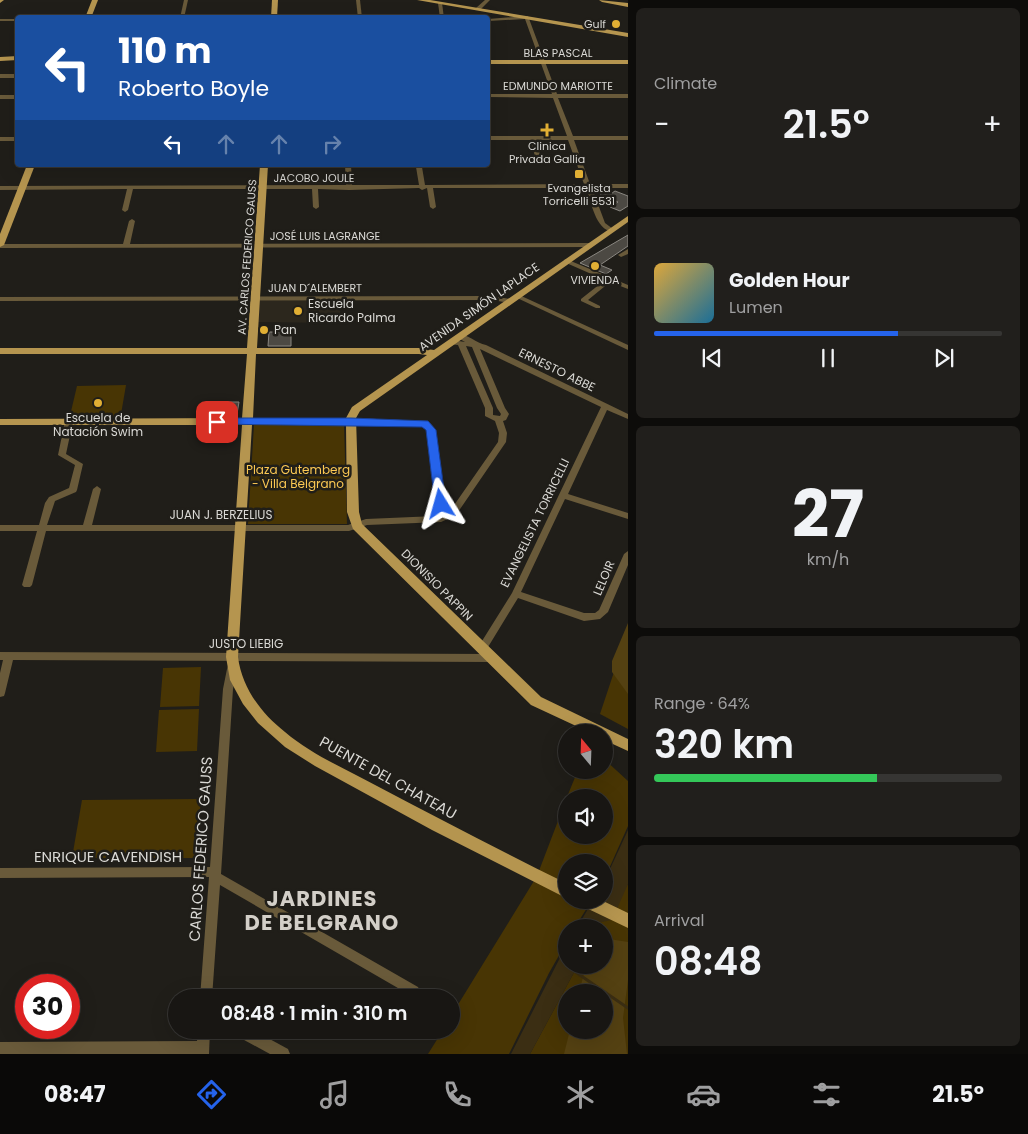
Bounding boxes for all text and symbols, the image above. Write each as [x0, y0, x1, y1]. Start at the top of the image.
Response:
place label: Gulf [584, 16, 606, 32]
marker: Gulf [610, 18, 622, 30]
text: 110 m [118, 26, 212, 75]
icon: left [35, 35, 100, 100]
street label: BLAS PASCAL [523, 45, 593, 61]
text: Climate [654, 72, 717, 95]
text: Roberto Boyle [118, 73, 269, 104]
street label: EDMUNDO MARIOTTE [503, 78, 613, 94]
text: 21.5° [783, 98, 870, 151]
text: − [654, 105, 669, 144]
text: + [983, 105, 1002, 144]
marker: Clinica Privada Gallia [540, 123, 554, 137]
icon: left [159, 130, 187, 158]
icon: ahead [212, 130, 240, 158]
icon: ahead [265, 130, 293, 158]
icon: right [318, 130, 346, 158]
place label: Clinica Privada Gallia [509, 138, 585, 167]
marker: Evangelista Torricelli 5531 [573, 168, 585, 180]
street label: JACOBO JOULE [273, 170, 355, 186]
street label: AV. CARLOS FEDERICO GAUSS [234, 179, 260, 335]
place label: Evangelista Torricelli 5531 [543, 180, 615, 209]
street label: JOSÉ LUIS LAGRANGE [270, 228, 380, 244]
street label: AVENIDA SIMÓN LAPLACE [415, 258, 543, 355]
marker: VIVIENDA [589, 260, 601, 272]
text: Golden Hour [729, 267, 850, 294]
place label: VIVIENDA [571, 272, 620, 288]
street label: JUAN D´ALEMBERT [268, 280, 362, 296]
place label: Escuela Ricardo Palma [308, 295, 396, 326]
text: Lumen [729, 296, 783, 319]
marker: Escuela Ricardo Palma [292, 305, 304, 317]
place label: Pan [274, 321, 297, 338]
marker: Pan [258, 324, 270, 336]
street label: ERNESTO ABBE [516, 344, 598, 395]
icon: previous [698, 344, 726, 372]
icon: pause [814, 344, 842, 372]
icon: next [930, 344, 958, 372]
marker: Escuela de Natación Swim [92, 397, 104, 409]
pin [196, 401, 238, 443]
icon: arrive [203, 408, 231, 436]
place label: Escuela de Natación Swim [53, 409, 143, 440]
street label: EVANGELISTA TORRICELLI [496, 455, 573, 590]
park label: Plaza Gutemberg - Villa Belgrano [246, 461, 350, 492]
text: 27 [792, 469, 864, 560]
position arrow [414, 477, 466, 529]
street label: JUAN J. BERZELIUS [169, 506, 273, 523]
street label: DIONISIO PAPPIN [398, 545, 477, 624]
text: km/h [807, 548, 849, 571]
street label: LELOIR [589, 558, 618, 598]
street label: JUSTO LIEBIG [209, 635, 283, 652]
text: Range · 64% [654, 692, 750, 715]
text: 320 km [654, 718, 794, 771]
north arrow [558, 724, 612, 779]
map controls [558, 724, 613, 1039]
street label: PUENTE DEL CHATEAU [316, 731, 461, 824]
street label: CARLOS FEDERICO GAUSS [184, 756, 217, 942]
button: sound [558, 789, 613, 844]
street label: ENRIQUE CAVENDISH [34, 846, 182, 867]
button: layers [558, 854, 613, 909]
district label: JARDINES DE BELGRANO [245, 884, 399, 937]
text: Arrival [654, 909, 704, 932]
button: + [558, 919, 613, 974]
text: 08:48 [654, 935, 763, 988]
speed limit sign: 30 [15, 974, 80, 1039]
button: − [558, 984, 613, 1039]
text: 08:48 · 1 min · 310 m [221, 1000, 407, 1027]
icon: directions [194, 1077, 229, 1112]
icon: music [317, 1077, 352, 1112]
icon: phone [440, 1077, 475, 1112]
icon: climate [563, 1077, 598, 1112]
icon: car [686, 1077, 721, 1112]
icon: filters [809, 1077, 844, 1112]
text: 08:47 [44, 1079, 106, 1110]
text: 21.5° [932, 1079, 984, 1110]

